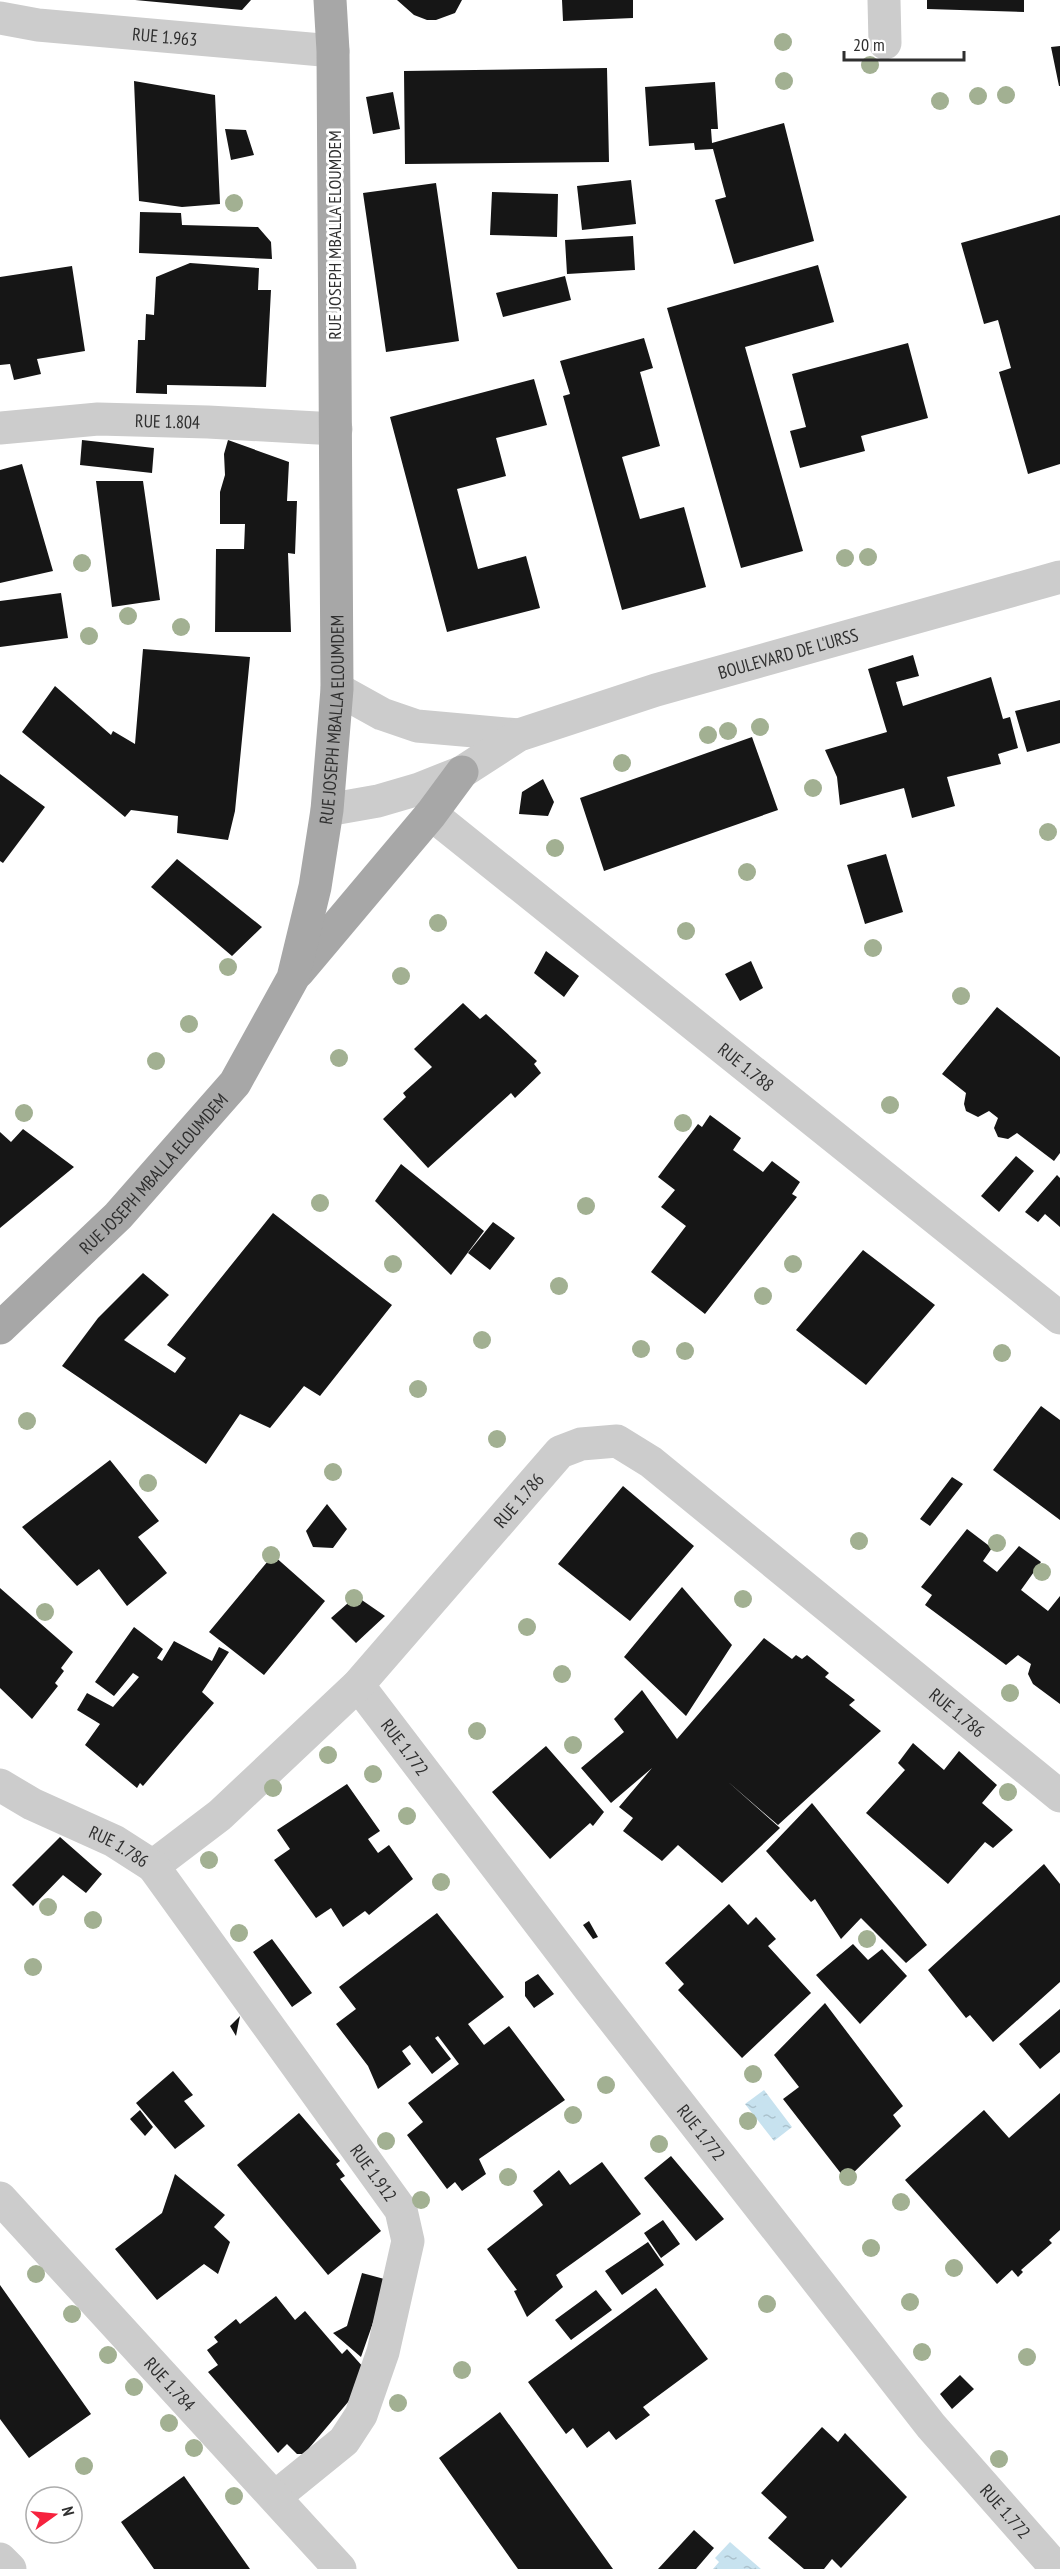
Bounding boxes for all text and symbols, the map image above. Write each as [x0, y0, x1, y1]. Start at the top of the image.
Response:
street label: RUE 1.963 [131, 22, 198, 51]
scale bar [844, 24, 964, 62]
text: 20 m [853, 33, 885, 56]
street label: RUE JOSEPH MBALLA ELOUMDEM [323, 130, 346, 340]
street label: RUE 1.804 [135, 409, 200, 433]
street label: RUE JOSEPH MBALLA ELOUMDEM [313, 615, 349, 826]
street label: BOULEVARD DE L'URSS [715, 622, 861, 684]
street label: RUE 1.788 [714, 1037, 779, 1096]
street label: RUE JOSEPH MBALLA ELOUMDEM [74, 1088, 232, 1258]
street label: RUE 1.786 [488, 1468, 548, 1532]
street label: RUE 1.786 [925, 1683, 990, 1742]
street label: RUE 1.772 [376, 1714, 434, 1780]
street label: RUE 1.786 [86, 1820, 153, 1872]
street label: RUE 1.772 [672, 2099, 731, 2165]
street label: RUE 1.912 [346, 2139, 402, 2206]
street label: RUE 1.784 [140, 2352, 201, 2416]
street label: RUE 1.772 [976, 2479, 1036, 2543]
north arrow [24, 2485, 84, 2545]
text: N [58, 2504, 79, 2518]

